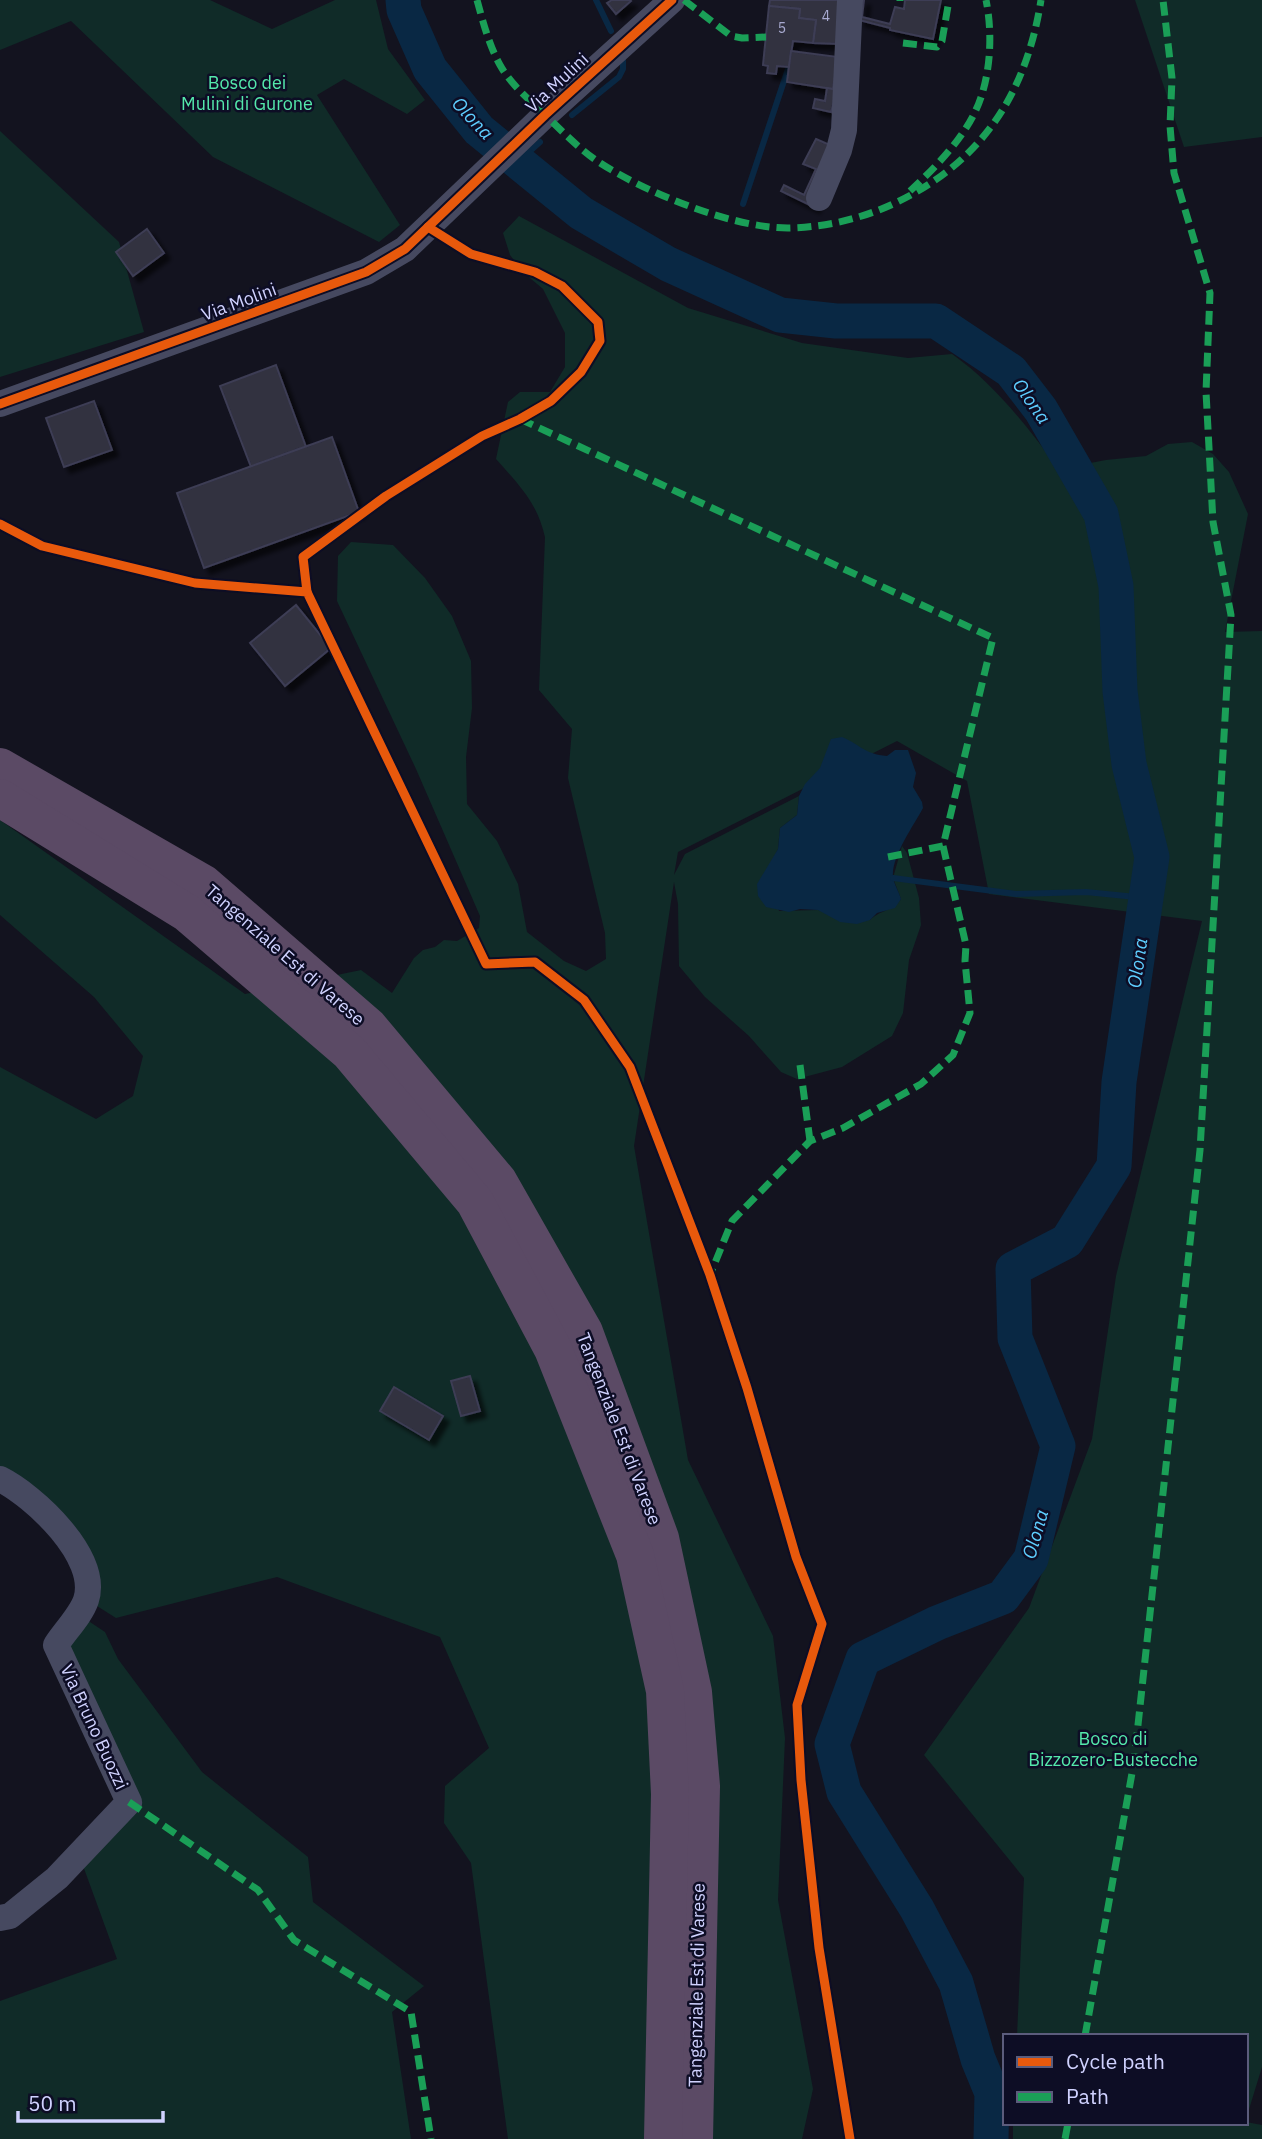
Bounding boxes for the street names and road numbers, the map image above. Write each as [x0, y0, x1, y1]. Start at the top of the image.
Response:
street label: Via Mulini [520, 48, 593, 118]
street label: Via Molini [198, 277, 279, 326]
street label: Tangenziale Est di Varese [201, 879, 370, 1030]
street label: Tangenziale Est di Varese [572, 1330, 667, 1528]
street label: Via Bruno Buozzi [55, 1660, 134, 1793]
street label: Tangenziale Est di Varese [683, 1883, 710, 2087]

